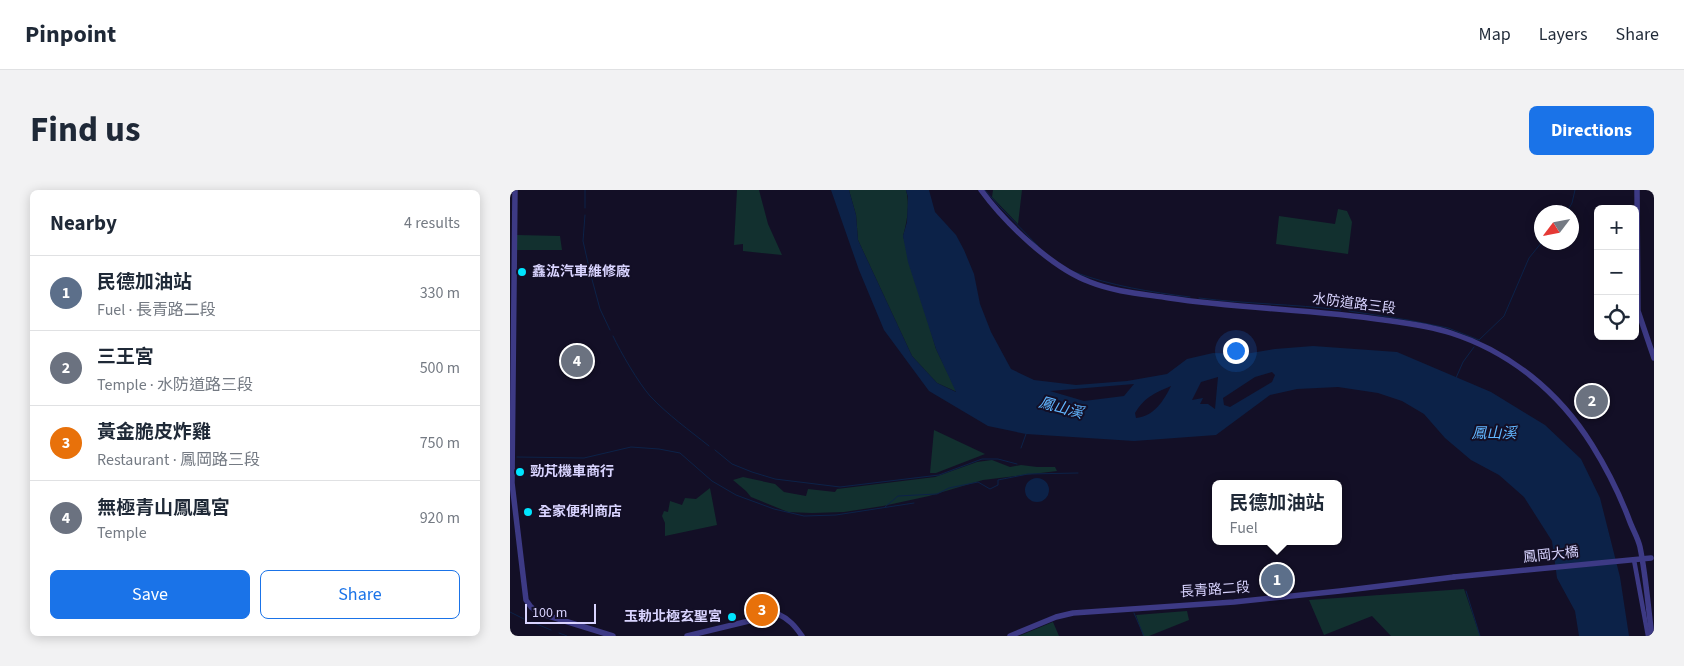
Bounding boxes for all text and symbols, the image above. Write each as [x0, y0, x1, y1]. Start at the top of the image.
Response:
text: Pinpoint [25, 17, 116, 52]
text: Map [1479, 22, 1511, 47]
text: Layers [1539, 22, 1588, 47]
text: Share [1616, 22, 1659, 47]
text: Find us [30, 105, 140, 155]
button: Directions [1529, 106, 1654, 155]
north arrow [1534, 205, 1579, 250]
map controls [1594, 205, 1639, 340]
button: + [1594, 205, 1639, 250]
text: Nearby [50, 208, 117, 238]
text: 4 results [404, 212, 460, 234]
button: − [1594, 250, 1639, 295]
place label: 鑫汯汽車維修廠 [532, 262, 630, 282]
marker: 鑫汯汽車維修廠 [516, 266, 528, 278]
text: 民德加油站 [97, 269, 192, 296]
text: 1 [62, 282, 70, 304]
text: 330 m [420, 282, 460, 304]
street label: 水防道路三段 [1311, 289, 1397, 319]
button: locate [1594, 295, 1639, 340]
text: Fuel · 長青路二段 [97, 299, 216, 321]
your location [1223, 338, 1249, 364]
pin: 4 [561, 342, 593, 380]
text: 三王宮 [97, 344, 154, 371]
text: 2 [62, 357, 70, 379]
text: 500 m [420, 357, 460, 379]
text: Temple · 水防道路三段 [97, 374, 253, 396]
pin: 2 [1576, 382, 1608, 420]
water label: 鳳山溪 [1037, 392, 1087, 424]
text: 黃金脆皮炸雞 [97, 419, 211, 446]
water label: 鳳山溪 [1471, 423, 1518, 444]
text: 3 [62, 432, 70, 454]
text: 750 m [420, 432, 460, 454]
text: Restaurant · 鳳岡路三段 [97, 449, 260, 471]
place label: 勁芃機車商行 [530, 462, 614, 482]
marker: 勁芃機車商行 [514, 466, 526, 478]
popup [1212, 480, 1342, 545]
text: 民德加油站 [1229, 490, 1325, 517]
text: 無極青山鳳凰宮 [97, 495, 230, 522]
place label: 全家便利商店 [538, 502, 622, 522]
marker: 全家便利商店 [522, 506, 534, 518]
text: 4 [62, 507, 70, 529]
text: 920 m [420, 507, 460, 529]
text: Fuel [1229, 517, 1258, 539]
text: Temple [97, 522, 147, 544]
street label: 鳳岡大橋 [1522, 542, 1580, 568]
pin: 1 [1261, 561, 1293, 599]
button: Save [50, 570, 250, 619]
button: Share [260, 570, 460, 619]
street label: 長青路二段 [1179, 578, 1251, 602]
pin: 3 [746, 591, 778, 629]
scale bar [525, 601, 596, 624]
text: 100 m [532, 603, 567, 623]
place label: 玉勅北極玄聖宮 [624, 607, 722, 627]
marker: 玉勅北極玄聖宮 [726, 611, 738, 623]

